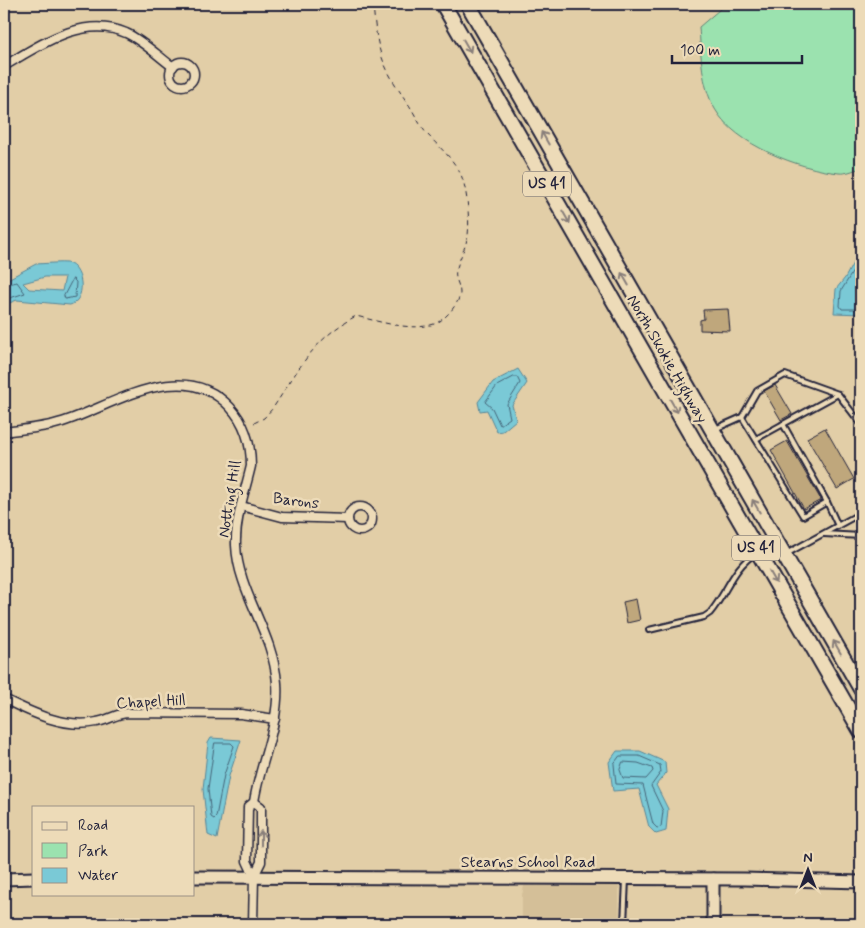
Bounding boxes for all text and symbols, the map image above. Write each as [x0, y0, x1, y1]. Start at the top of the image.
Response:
scale bar [672, 32, 802, 64]
one-way arrow [463, 38, 473, 53]
text: 100 m [680, 41, 720, 61]
one-way arrow [539, 131, 549, 145]
road number: US 41 [523, 172, 571, 196]
one-way arrow [561, 210, 571, 225]
one-way arrow [620, 272, 630, 286]
street label: North Skokie Highway [621, 291, 712, 428]
one-way arrow [670, 398, 680, 413]
street label: Notting Hill [214, 459, 247, 539]
street label: Barons [272, 488, 320, 514]
one-way arrow [751, 499, 760, 514]
road number: US 41 [732, 536, 780, 560]
one-way arrow [768, 570, 778, 584]
one-way arrow [832, 639, 842, 654]
street label: Chapel Hill [116, 690, 186, 714]
legend [32, 806, 195, 896]
text: Road [78, 816, 108, 836]
one-way arrow [256, 830, 266, 846]
text: Park [78, 842, 108, 862]
north arrow [782, 846, 832, 896]
text: N [803, 849, 813, 867]
street label: Stearns School Road [461, 852, 595, 873]
text: Water [78, 866, 118, 886]

